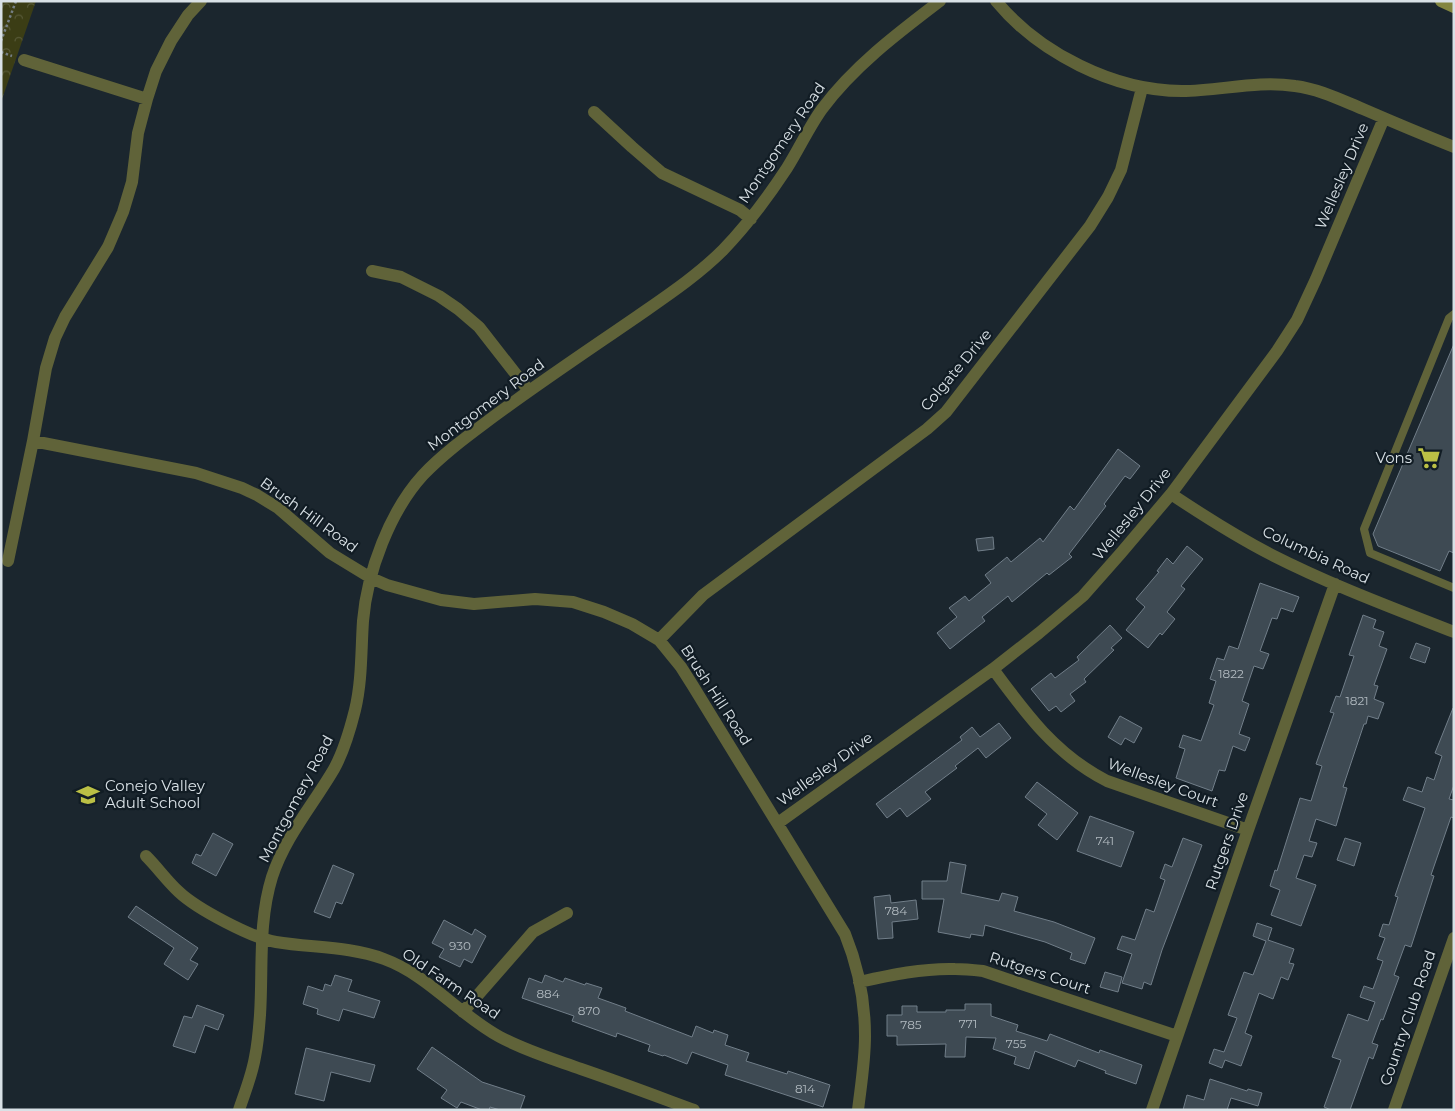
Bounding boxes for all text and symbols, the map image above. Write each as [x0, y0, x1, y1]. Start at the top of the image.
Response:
street label: Montgomery Road [734, 79, 829, 207]
street label: Wellesley Drive [1311, 120, 1372, 232]
street label: Colgate Drive [916, 325, 995, 414]
street label: Montgomery Road [423, 354, 548, 455]
supermarket icon: Vons [1416, 445, 1442, 471]
place label: Vons [1375, 448, 1412, 467]
street label: Wellesley Drive [1088, 464, 1175, 564]
street label: Brush Hill Road [257, 473, 362, 556]
street label: Columbia Road [1260, 521, 1373, 588]
street label: Brush Hill Road [677, 641, 756, 749]
house number: 1822 [1218, 666, 1244, 681]
house number: 1821 [1345, 693, 1369, 708]
street label: Wellesley Drive [773, 727, 876, 810]
street label: Montgomery Road [254, 732, 337, 866]
street label: Wellesley Court [1105, 754, 1221, 811]
place label: Conejo Valley Adult School [105, 776, 206, 812]
school or university icon: Conejo Valley Adult School [75, 782, 101, 808]
street label: Rutgers Drive [1201, 789, 1252, 892]
house number: 741 [1096, 833, 1114, 848]
house number: 784 [885, 903, 907, 918]
house number: 930 [449, 938, 471, 953]
street label: Old Farm Road [399, 944, 504, 1023]
street label: Rutgers Court [987, 947, 1093, 998]
street label: Country Club Road [1375, 948, 1440, 1088]
house number: 884 [536, 986, 560, 1001]
house number: 870 [578, 1003, 600, 1018]
house number: 771 [959, 1016, 977, 1031]
house number: 785 [900, 1017, 922, 1032]
house number: 755 [1006, 1036, 1026, 1051]
house number: 814 [795, 1081, 815, 1096]

